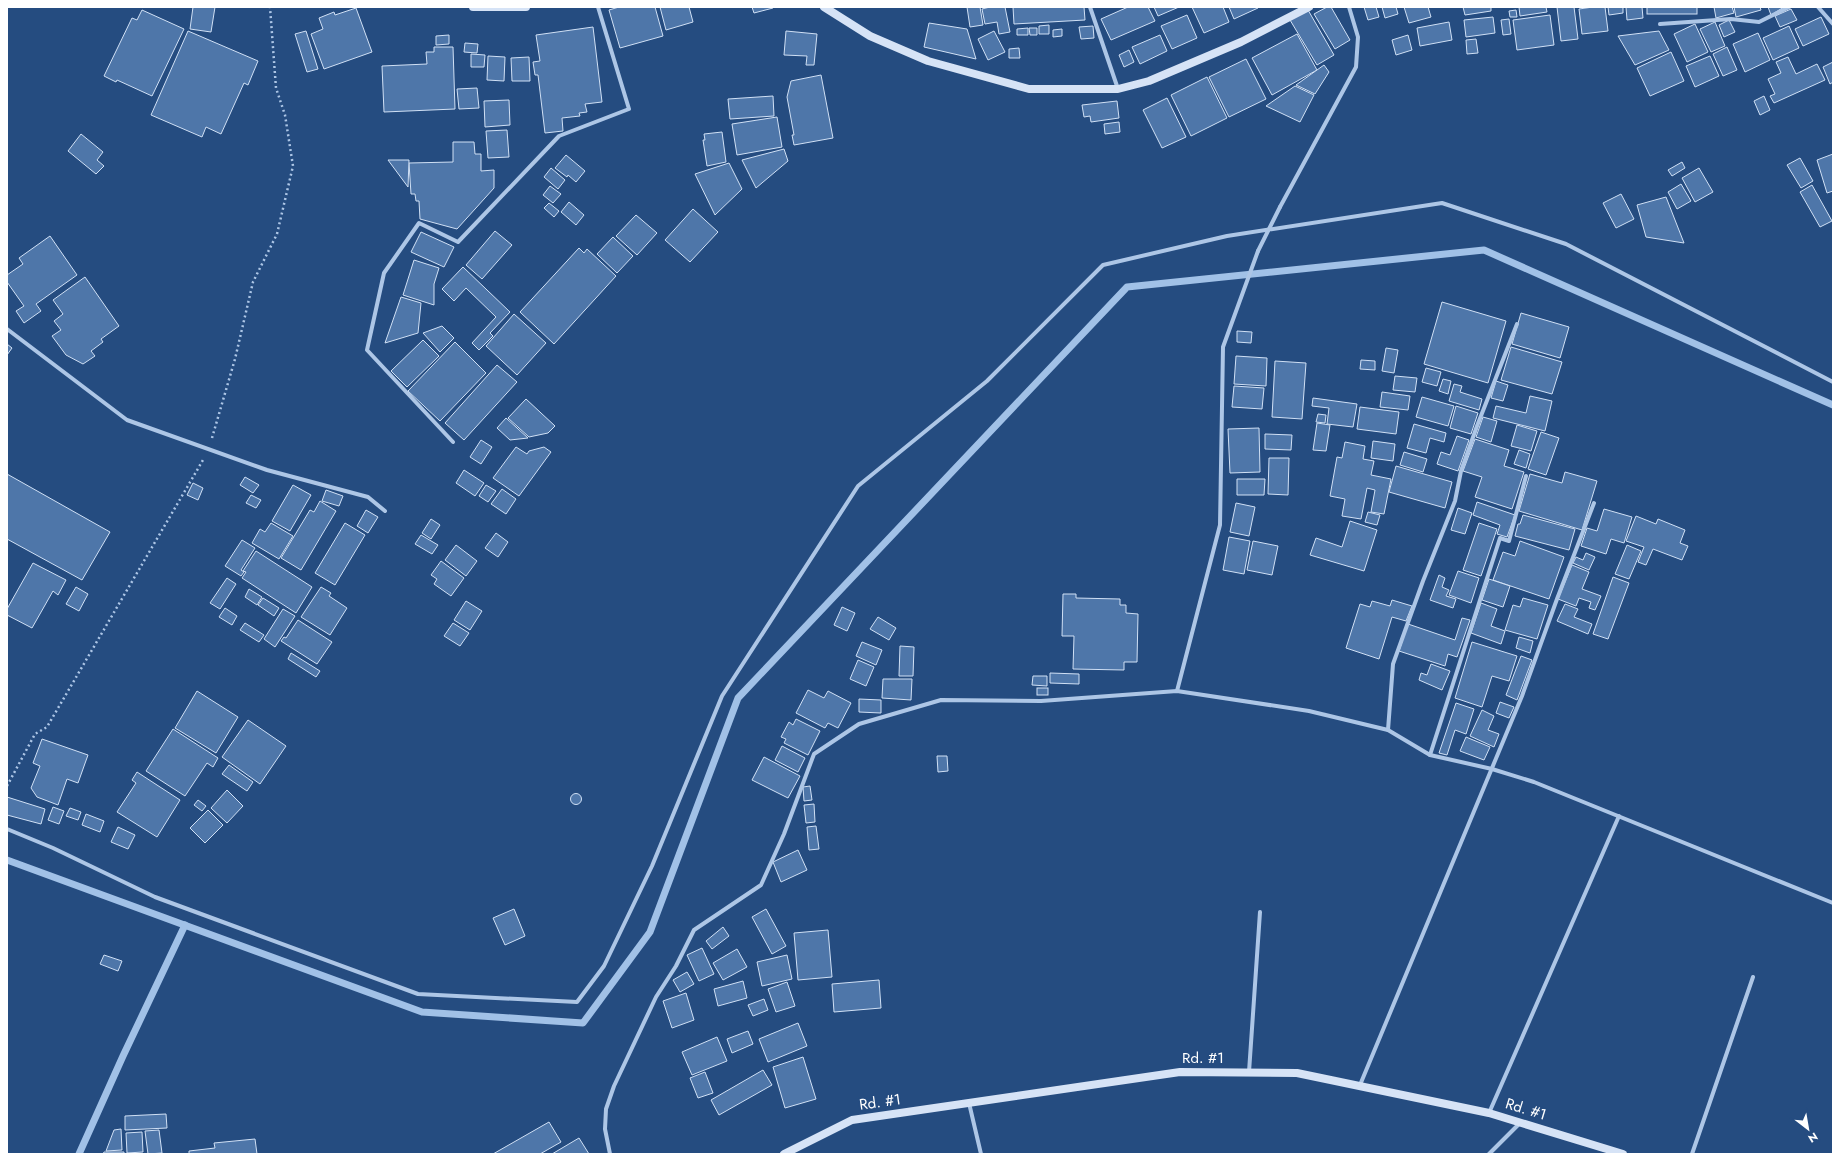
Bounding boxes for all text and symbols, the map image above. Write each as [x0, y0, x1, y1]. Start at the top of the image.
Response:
street label: Rd. #1 [1182, 1047, 1224, 1069]
street label: Rd. #1 [858, 1088, 902, 1116]
street label: Rd. #1 [1503, 1092, 1549, 1126]
north arrow [1788, 1109, 1828, 1149]
text: N [1805, 1128, 1821, 1147]

